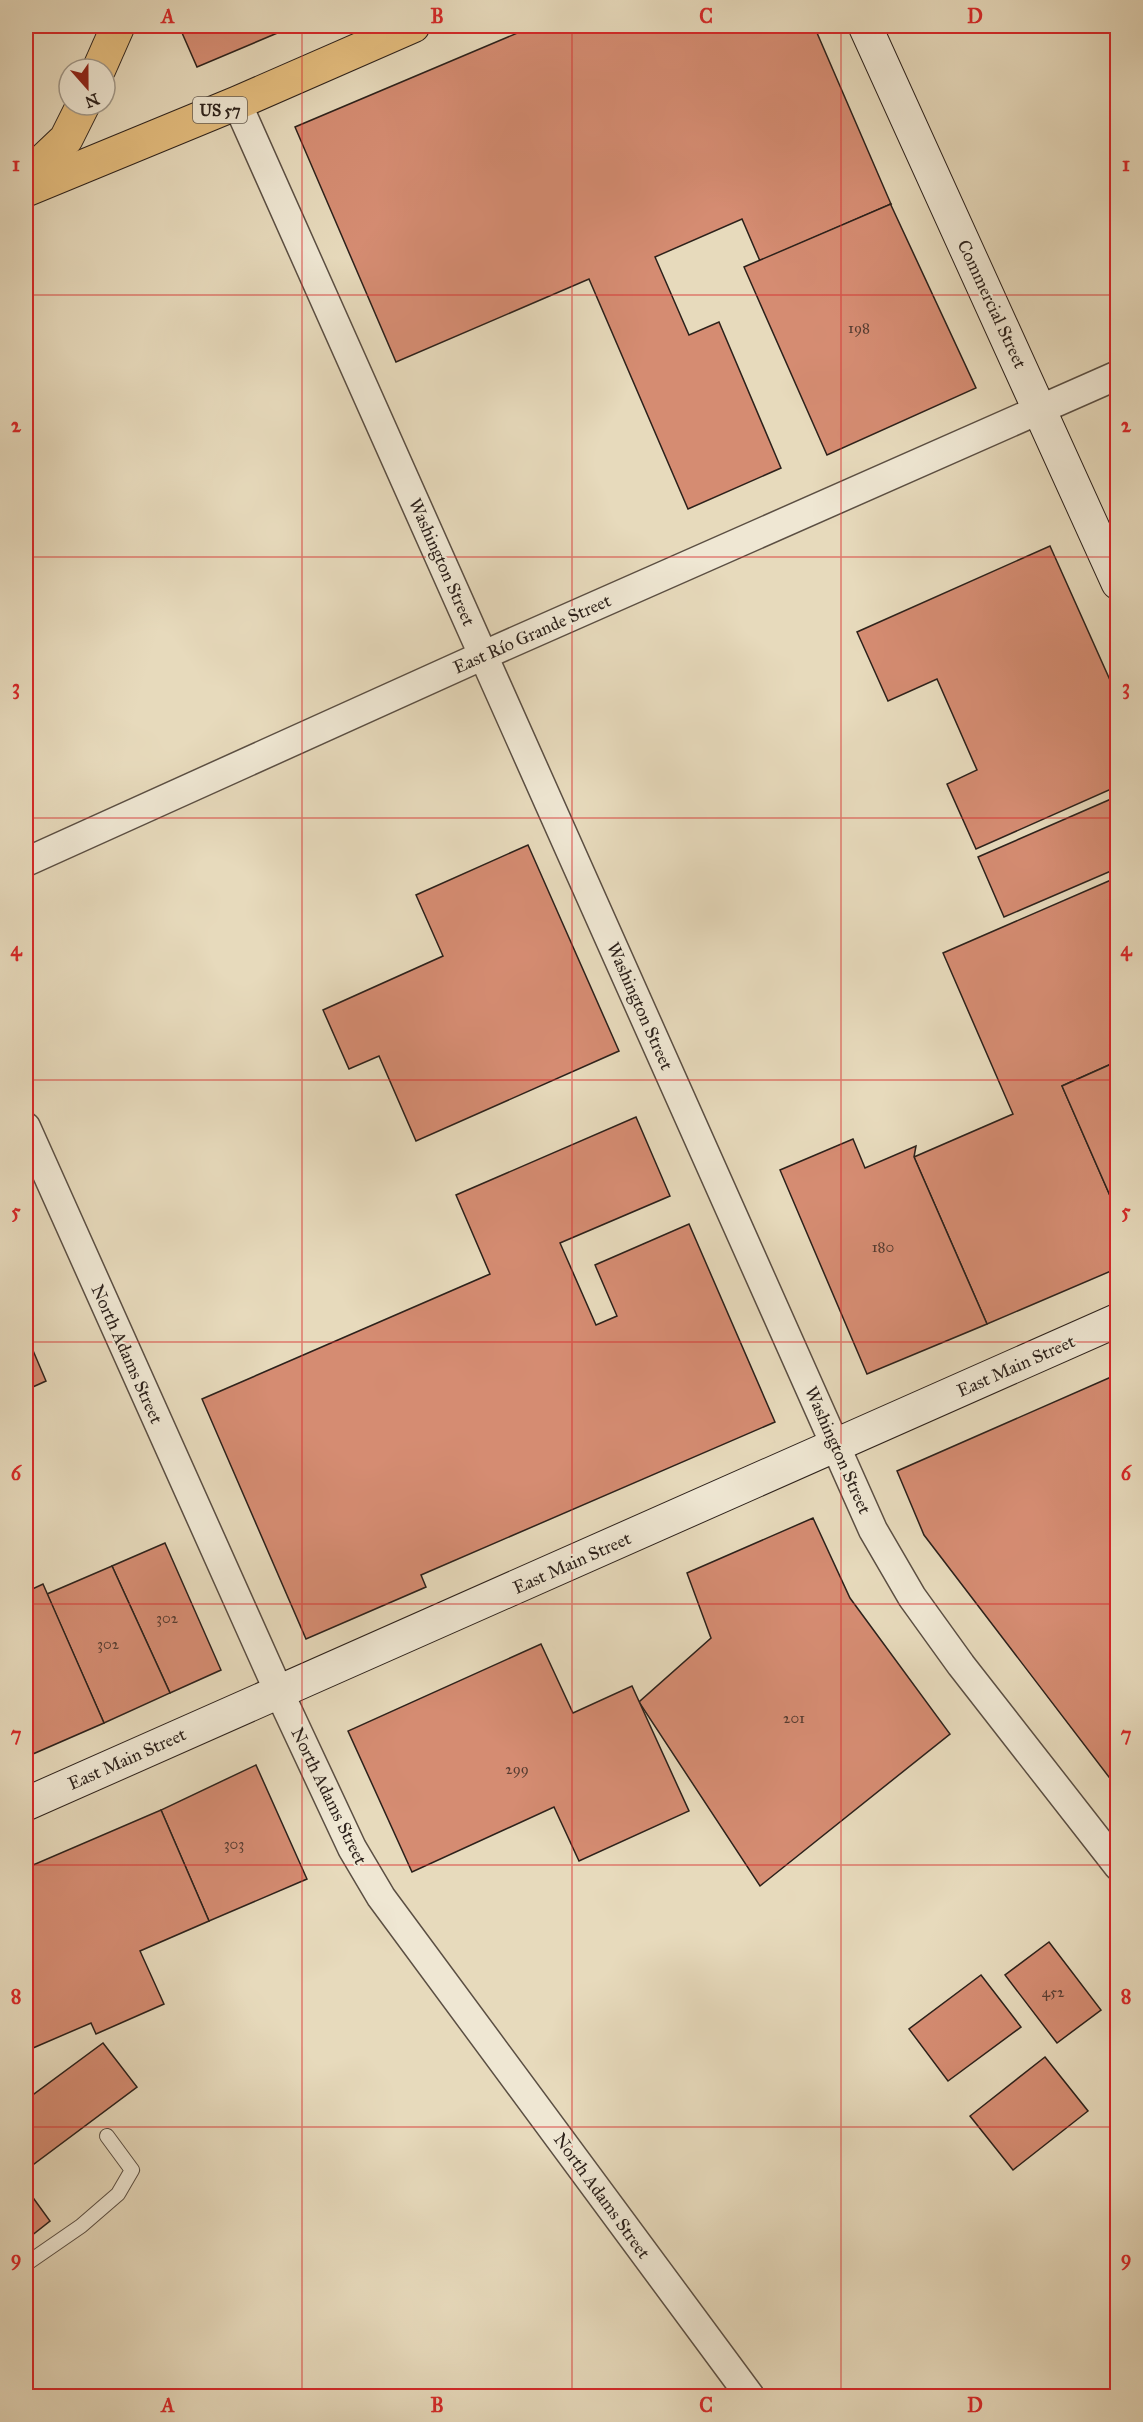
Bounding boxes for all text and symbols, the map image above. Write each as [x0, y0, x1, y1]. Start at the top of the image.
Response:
text: A [159, 4, 175, 28]
text: B [430, 4, 444, 28]
text: C [699, 4, 713, 28]
text: D [967, 4, 983, 28]
north arrow [57, 57, 117, 117]
text: N [82, 89, 102, 112]
road number: US 57 [193, 97, 247, 123]
text: 1 [12, 152, 20, 176]
text: 1 [1122, 152, 1130, 176]
street label: Commercial Street [953, 236, 1032, 372]
house number: 198 [848, 319, 870, 337]
text: 2 [11, 413, 22, 437]
text: 2 [1121, 413, 1132, 437]
street label: Washington Street [403, 495, 480, 630]
street label: East Río Grande Street [450, 589, 615, 679]
text: 3 [12, 675, 20, 700]
text: 3 [1122, 675, 1130, 700]
text: 4 [10, 937, 22, 962]
text: 4 [1120, 937, 1132, 962]
street label: Washington Street [601, 939, 678, 1074]
text: 5 [11, 1199, 21, 1223]
text: 5 [1121, 1199, 1131, 1223]
house number: 180 [872, 1238, 894, 1256]
street label: North Adams Street [86, 1281, 168, 1428]
street label: East Main Street [954, 1330, 1079, 1402]
street label: Washington Street [799, 1383, 876, 1518]
text: 6 [11, 1461, 23, 1485]
text: 6 [1121, 1461, 1133, 1485]
street label: East Main Street [510, 1527, 635, 1599]
house number: 302 [156, 1609, 179, 1627]
house number: 302 [97, 1635, 120, 1653]
house number: 201 [783, 1709, 805, 1727]
text: 7 [11, 1722, 22, 1746]
text: 7 [1121, 1722, 1132, 1746]
street label: East Main Street [65, 1723, 190, 1795]
street label: North Adams Street [286, 1724, 372, 1869]
house number: 299 [505, 1760, 529, 1778]
house number: 303 [224, 1835, 244, 1853]
house number: 452 [1042, 1983, 1065, 2001]
text: 8 [11, 1984, 21, 2008]
text: 8 [1121, 1984, 1131, 2008]
street label: North Adams Street [549, 2129, 655, 2264]
text: 9 [11, 2246, 21, 2271]
text: 9 [1121, 2246, 1131, 2271]
text: A [159, 2393, 175, 2417]
text: B [430, 2393, 444, 2417]
text: C [699, 2393, 713, 2417]
text: D [967, 2393, 983, 2417]

